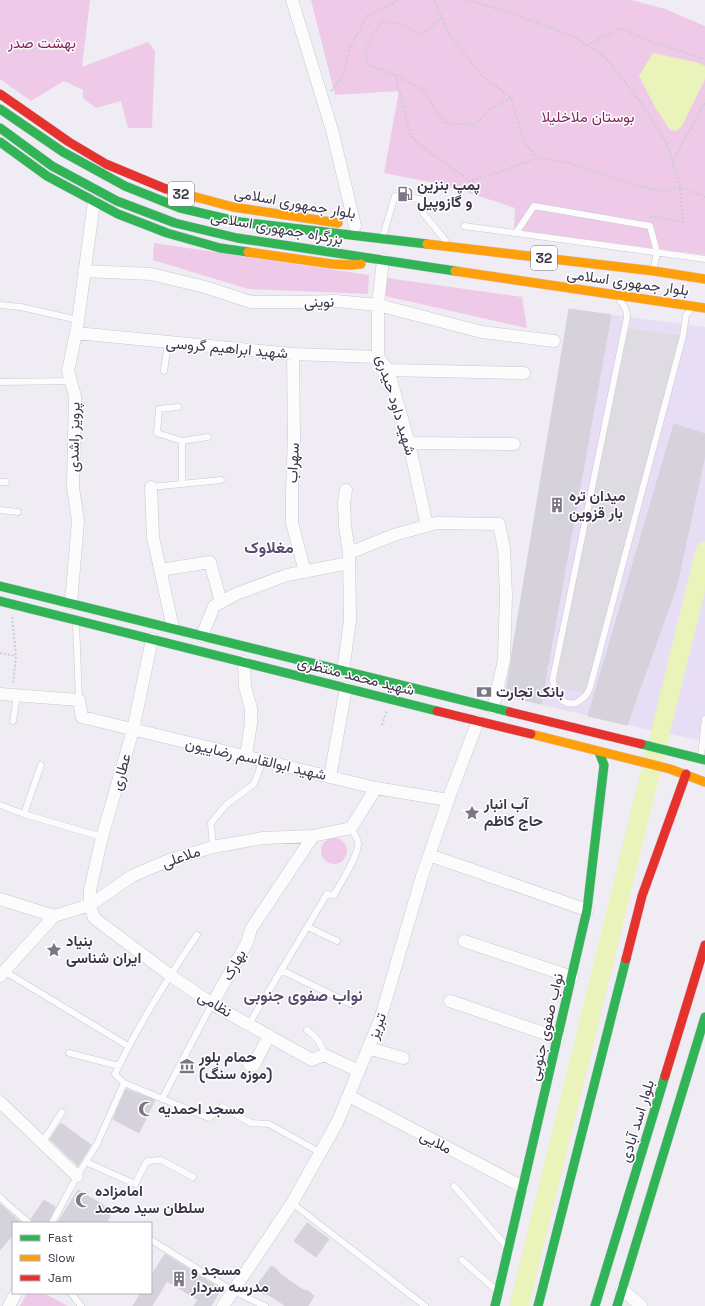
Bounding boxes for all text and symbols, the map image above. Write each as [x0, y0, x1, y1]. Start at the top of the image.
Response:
park label: بهشت صدر [7, 33, 76, 52]
park label: بوستان ملاخلیلا [542, 107, 634, 126]
place label: پمپ بنزین و گازوپیل [417, 175, 480, 212]
road number: 32 [168, 182, 194, 206]
street label: بلوار جمهوری اسلامی [233, 182, 357, 224]
fuel station icon: پمپ بنزین و گازوپیل [396, 185, 414, 203]
street label: بزرگراه جمهوری اسلامی [209, 206, 345, 250]
road number: 32 [531, 246, 557, 270]
street label: بلوار جمهوری اسلامی [566, 264, 690, 300]
street label: نوینی [304, 292, 334, 312]
street label: شهید ابراهیم گروسی [165, 333, 289, 363]
street label: شهید داود حیدری [371, 352, 421, 458]
street label: پرویز راشدی [63, 402, 85, 472]
street label: سهراب [282, 442, 303, 484]
place label: میدان تره بار قزوین [569, 486, 626, 522]
building icon: میدان تره بار قزوین [548, 496, 566, 514]
district label: مغلاوک [244, 537, 294, 558]
street label: شهید محمد منتظری [295, 652, 417, 700]
place label: بانک تجارت [496, 682, 564, 701]
bank icon: بانک تجارت [475, 683, 493, 701]
street label: شهید ابوالقاسم رضاییون [183, 733, 329, 785]
street label: عطاری [106, 751, 136, 793]
place label: آب انبار حاج کاظم [483, 794, 543, 831]
place icon: آب انبار حاج کاظم [463, 804, 481, 822]
street label: ملاعلی [159, 841, 203, 873]
place label: بنیاد ایران شناسی [66, 931, 141, 967]
place icon: بنیاد ایران شناسی [45, 941, 63, 959]
street label: بهارک [217, 946, 250, 984]
street label: نواب صفوی جنوبی [524, 971, 568, 1083]
district label: نواب صفوی جنوبی [243, 985, 363, 1006]
street label: نظامی [194, 986, 236, 1022]
street label: تبریز [363, 1010, 390, 1043]
place label: حمام بلور (موزه سنگ) [198, 1047, 273, 1083]
museum icon: حمام بلور (موزه سنگ) [178, 1057, 196, 1075]
street label: بلوار اسد آبادی [615, 1077, 659, 1165]
place label: مسجد احمدیه [158, 1099, 245, 1118]
mosque icon: مسجد احمدیه [137, 1100, 155, 1118]
street label: ملایی [417, 1125, 455, 1159]
place label: امامزاده سلطان سید محمد [95, 1181, 205, 1217]
mosque icon: امامزاده سلطان سید محمد [74, 1191, 92, 1209]
legend [12, 1222, 152, 1294]
text: Fast [48, 1230, 73, 1246]
text: Slow [48, 1250, 75, 1266]
place label: مسجد و مدرسه سردار [190, 1260, 269, 1296]
text: Jam [48, 1270, 72, 1286]
building icon: مسجد و مدرسه سردار [170, 1270, 188, 1288]

